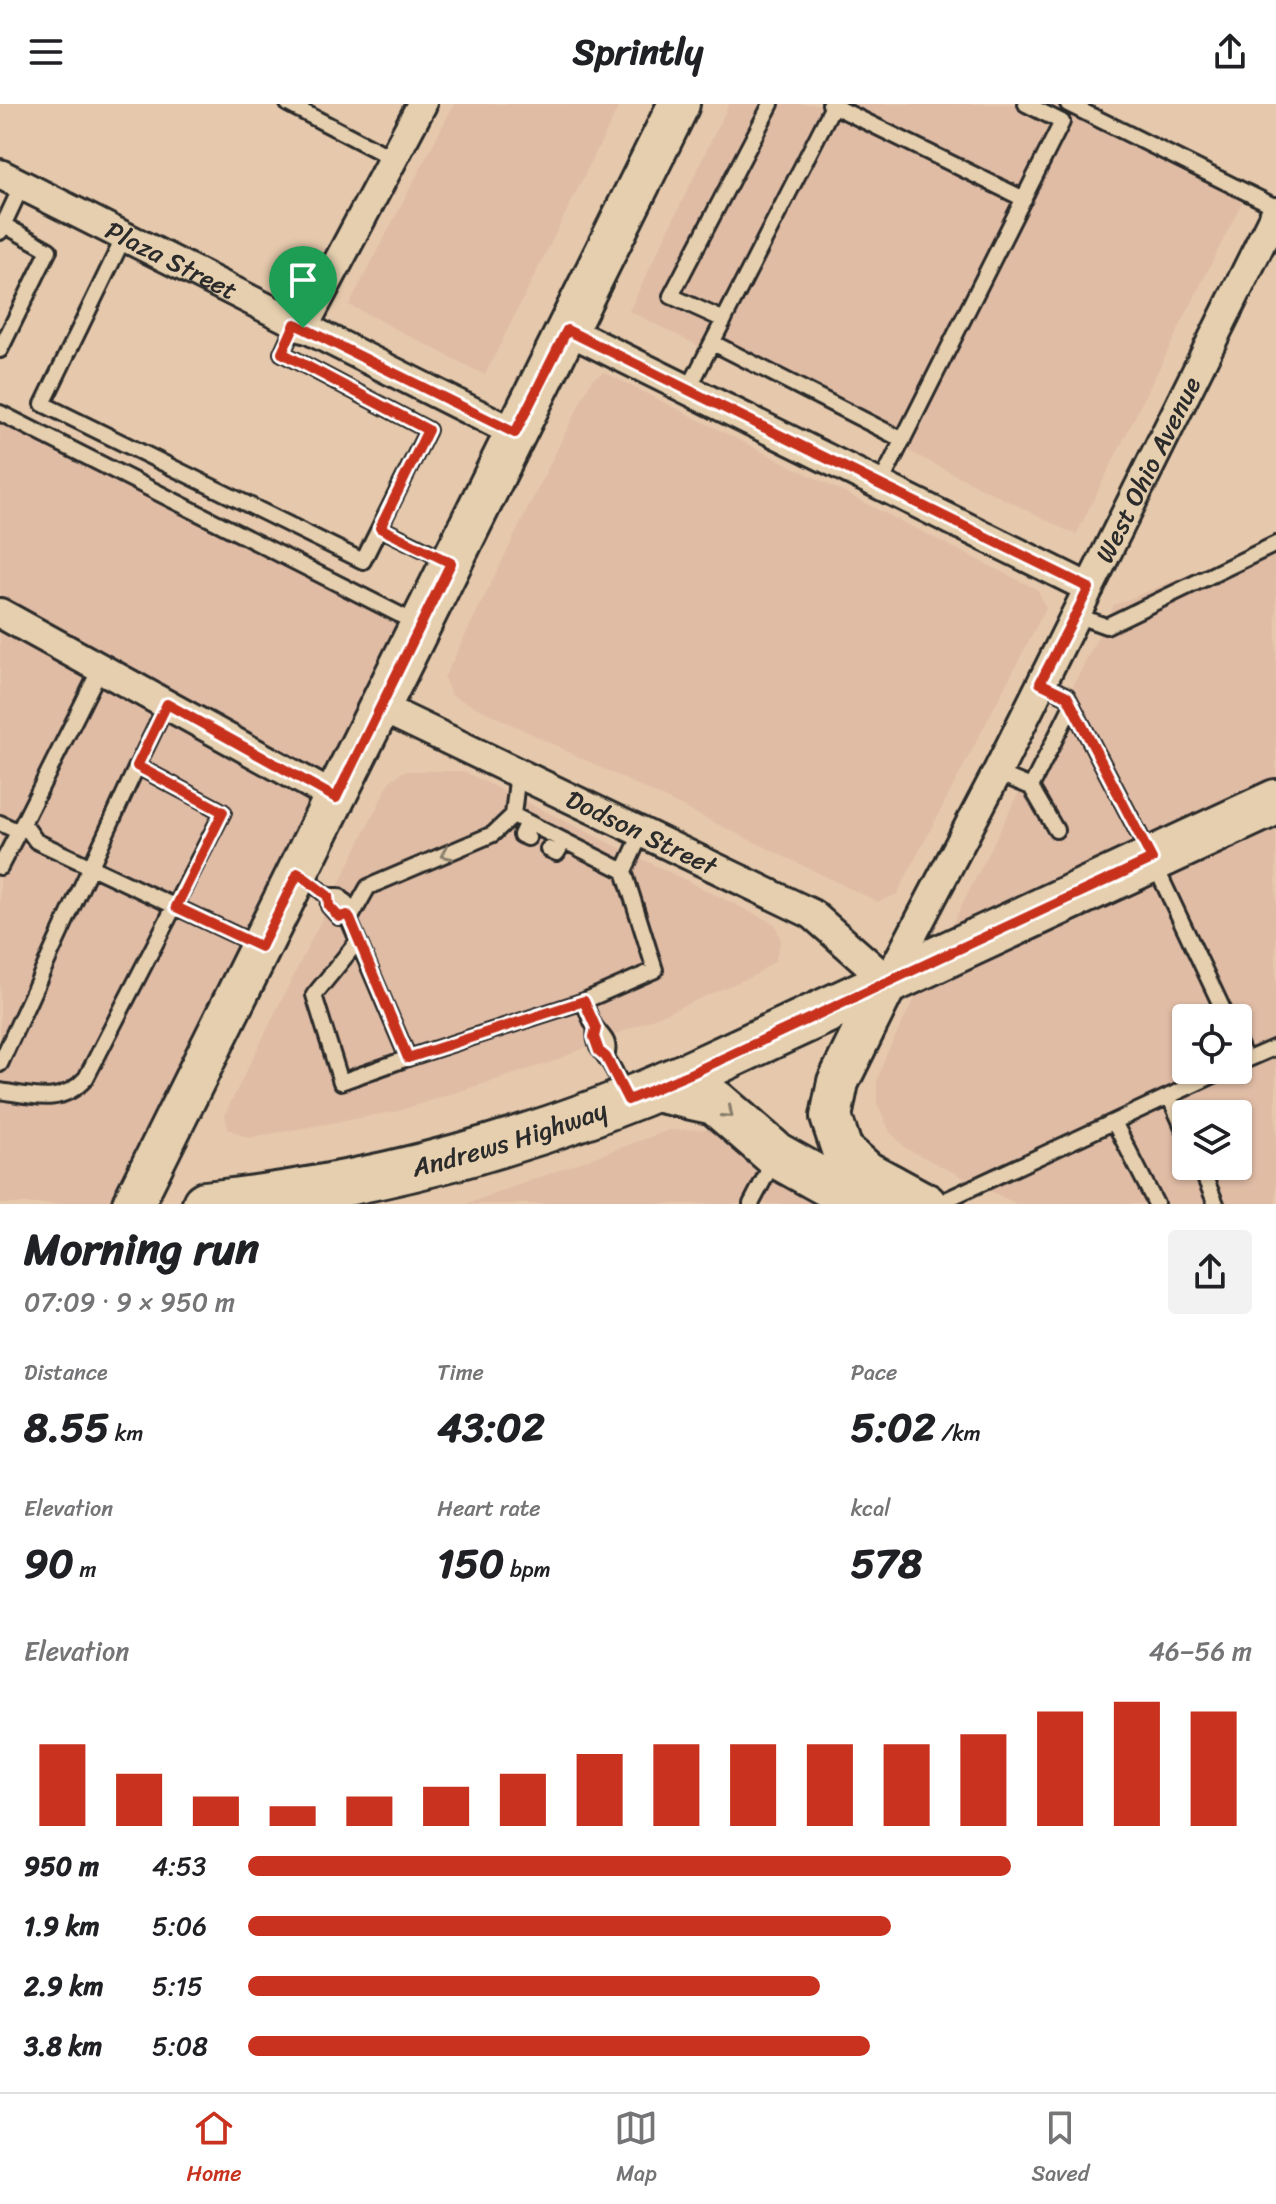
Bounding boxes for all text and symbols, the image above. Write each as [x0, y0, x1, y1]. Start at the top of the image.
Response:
text: Sprintly [573, 20, 703, 84]
icon: menu [24, 30, 68, 74]
icon: share [1208, 30, 1252, 74]
street label: Plaza Street [97, 208, 246, 313]
pin [269, 246, 337, 328]
icon: arrive [281, 258, 325, 302]
street label: West Ohio Avenue [1082, 368, 1214, 571]
street label: Dodson Street [558, 776, 726, 889]
one-way arrow [440, 844, 454, 861]
map controls [1172, 1004, 1252, 1180]
button: locate [1172, 1004, 1252, 1084]
street label: Andrews Highway [406, 1087, 614, 1191]
button: layers [1172, 1100, 1252, 1180]
one-way arrow [719, 1103, 733, 1118]
text: Morning run [24, 1210, 259, 1288]
button: share [1168, 1230, 1252, 1314]
text: 07:09 · 9 × 950 m [24, 1279, 235, 1325]
text: Distance [24, 1353, 108, 1392]
text: Time [437, 1353, 484, 1392]
text: Pace [851, 1353, 897, 1392]
text: 8.55 [24, 1392, 109, 1463]
text: 43:02 [437, 1392, 545, 1463]
text: 5:02 [851, 1392, 936, 1463]
text: km [109, 1414, 143, 1453]
text: /km [936, 1414, 981, 1453]
text: Elevation [24, 1489, 113, 1528]
text: Heart rate [437, 1489, 541, 1528]
text: kcal [851, 1489, 891, 1528]
text: 90 [24, 1528, 74, 1599]
text: 150 [437, 1528, 504, 1599]
text: 578 [851, 1528, 922, 1599]
text: m [74, 1550, 96, 1589]
text: bpm [504, 1550, 551, 1589]
text: Elevation [24, 1628, 129, 1674]
text: 46–56 m [1149, 1628, 1252, 1674]
text: 950 m [24, 1843, 99, 1889]
text: 4:53 [152, 1843, 206, 1889]
text: 1.9 km [24, 1903, 100, 1949]
text: 5:06 [152, 1903, 207, 1949]
text: 2.9 km [24, 1963, 103, 2009]
text: 5:15 [152, 1963, 203, 2009]
text: 3.8 km [24, 2023, 102, 2069]
text: 5:08 [152, 2023, 208, 2069]
tab: Home [187, 2106, 241, 2193]
tab: Map [614, 2106, 658, 2193]
tab: Saved [1031, 2106, 1089, 2193]

